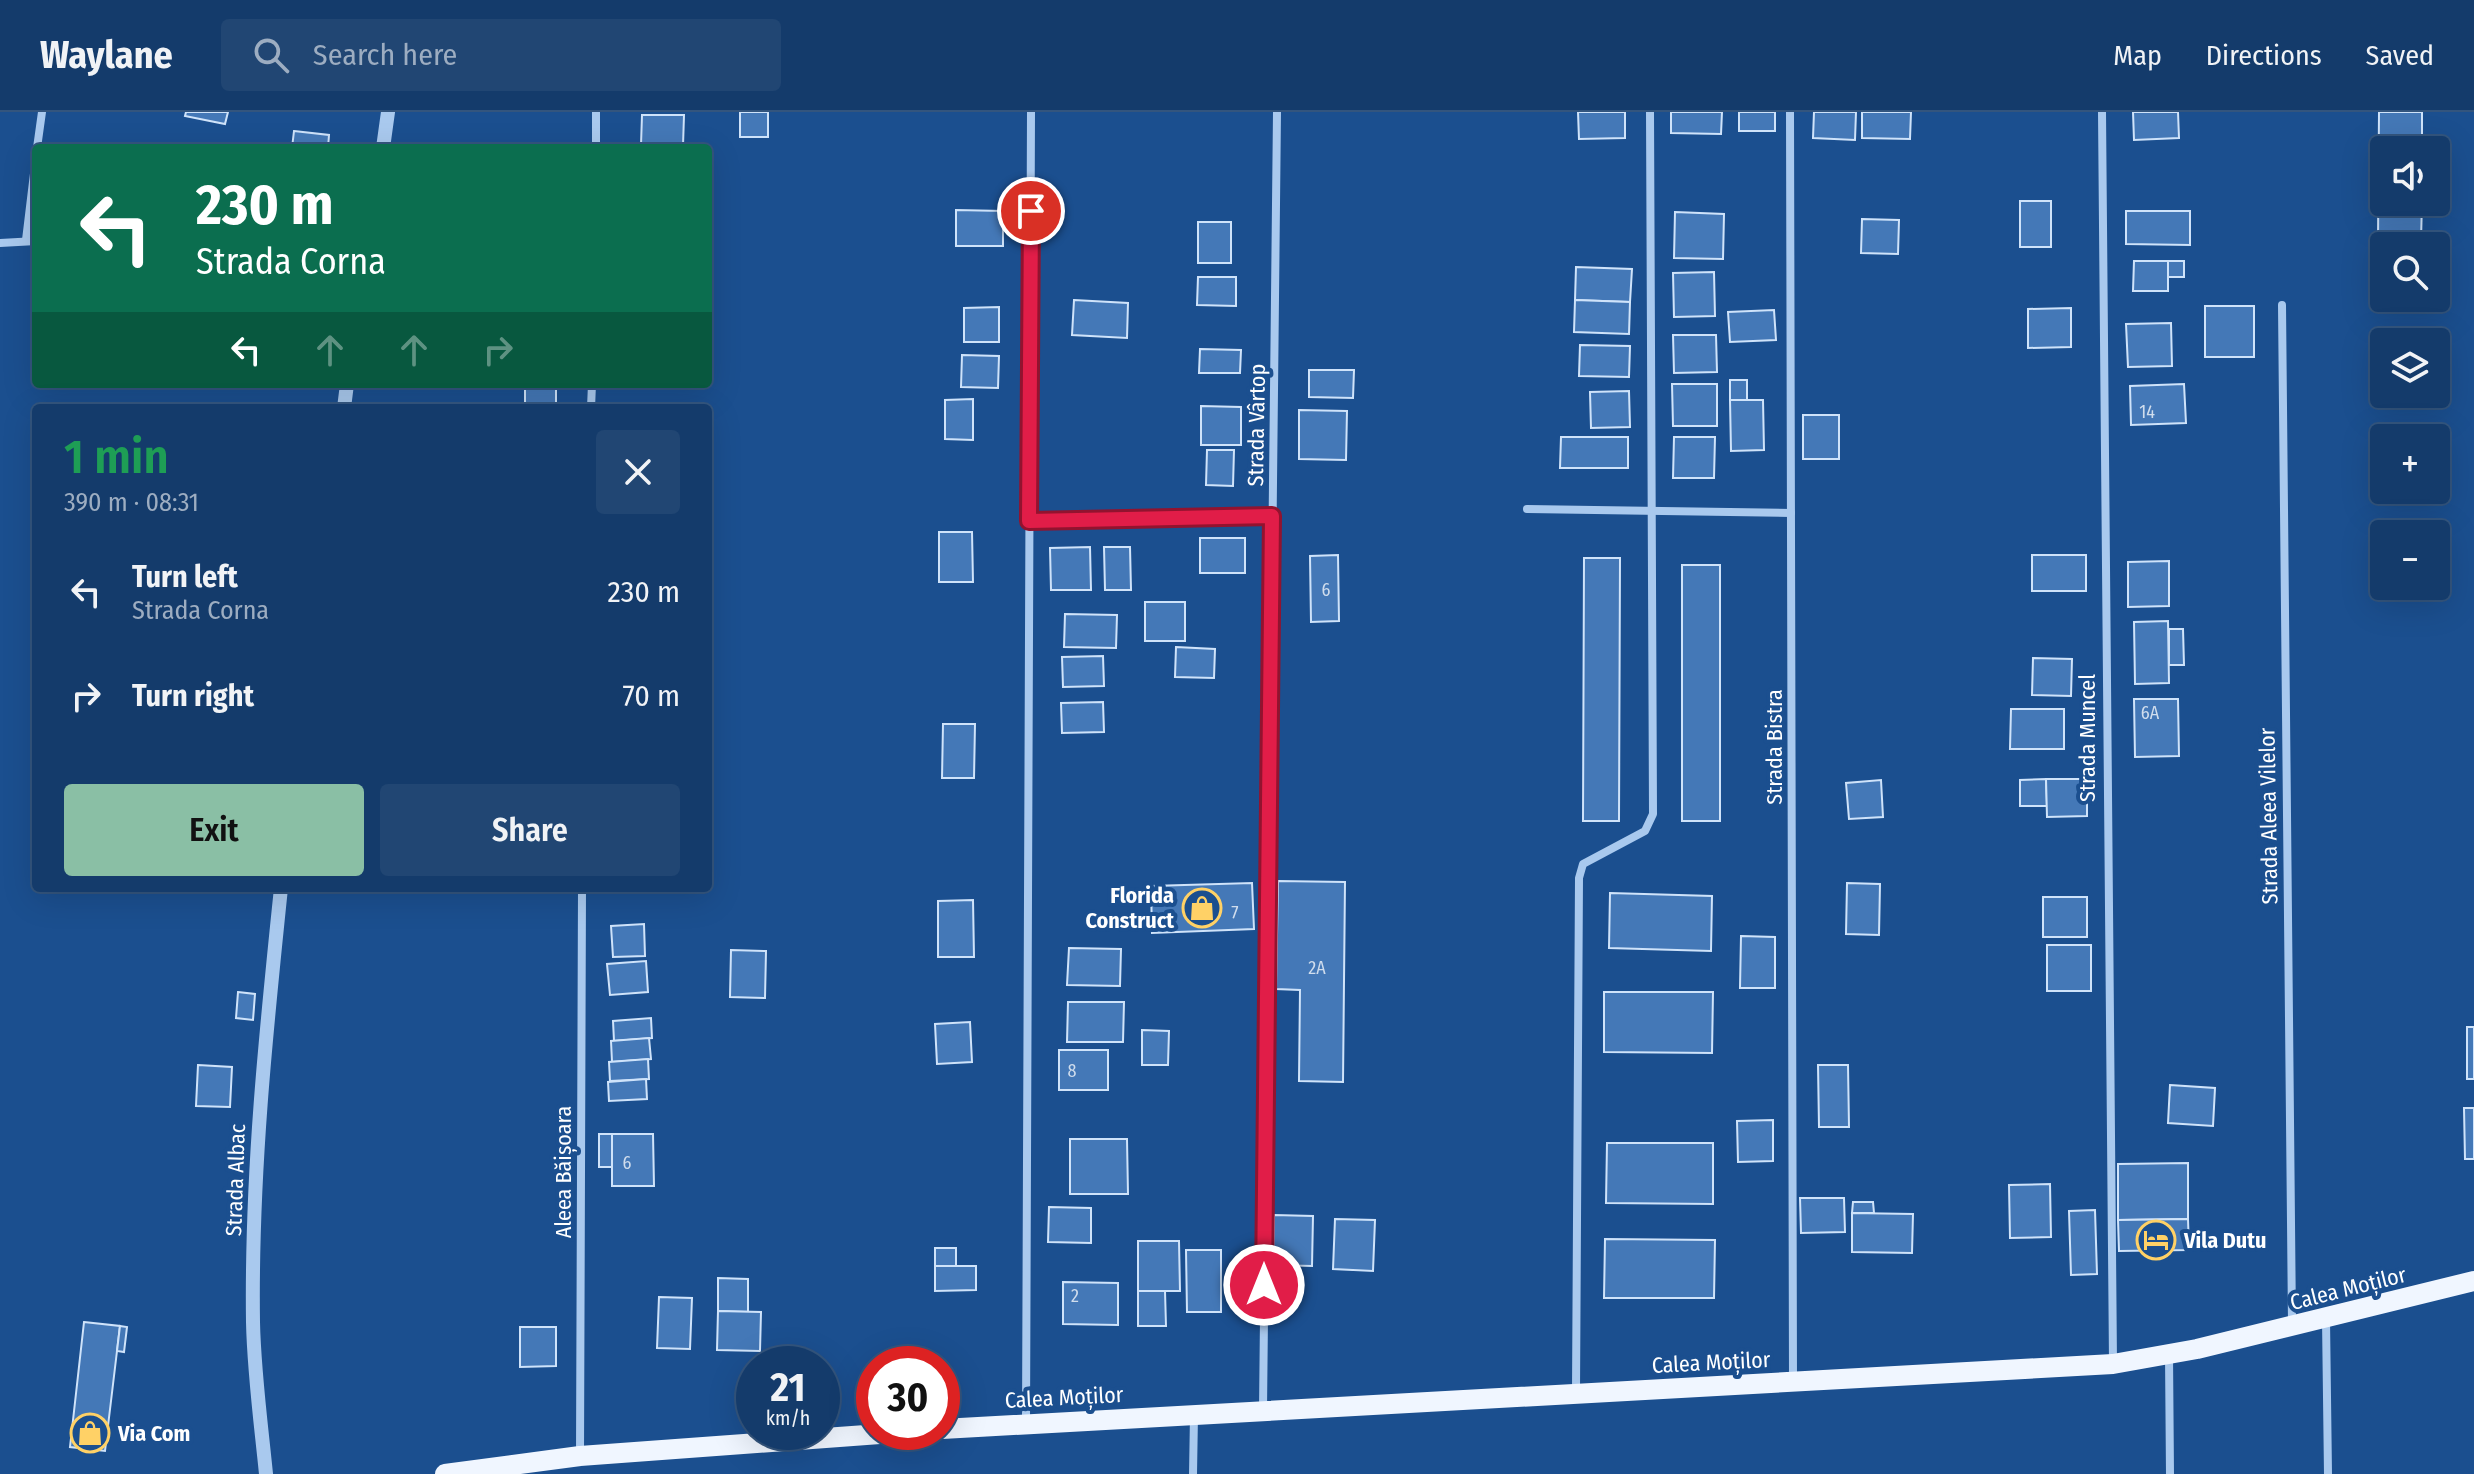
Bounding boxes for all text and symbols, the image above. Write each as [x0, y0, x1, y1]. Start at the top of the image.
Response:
search box [221, 19, 781, 91]
text: Waylane [40, 32, 173, 78]
icon: search [249, 33, 293, 77]
text: Search here [313, 37, 457, 73]
text: Map [2113, 39, 2162, 72]
text: Directions [2206, 39, 2322, 72]
text: Saved [2366, 39, 2434, 72]
map controls [2370, 136, 2450, 600]
button: sound [2370, 136, 2450, 216]
text: 230 m [196, 172, 333, 239]
icon: left [64, 176, 168, 280]
pin [997, 177, 1065, 245]
icon: arrive [1009, 189, 1053, 233]
button: search [2370, 232, 2450, 312]
text: Strada Corna [196, 240, 386, 284]
icon: left [224, 328, 268, 372]
icon: ahead [308, 328, 352, 372]
icon: ahead [392, 328, 436, 372]
icon: right [476, 328, 520, 372]
button: layers [2370, 328, 2450, 408]
street label: Strada Vârtop [1242, 364, 1271, 487]
house number: 14 [2139, 401, 2155, 423]
button: + [2370, 424, 2450, 504]
text: 1 min [64, 428, 169, 486]
button: close [596, 430, 680, 514]
text: 390 m · 08:31 [64, 487, 199, 518]
button: − [2370, 520, 2450, 600]
text: Turn left [132, 559, 238, 595]
icon: left [64, 570, 108, 614]
text: 230 m [608, 574, 680, 610]
house number: 6 [1322, 579, 1331, 601]
text: Strada Corna [132, 595, 269, 626]
icon: right [64, 674, 108, 718]
street label: Strada Muncel [2074, 674, 2101, 802]
text: Turn right [132, 678, 254, 714]
text: 70 m [622, 678, 680, 714]
street label: Strada Bistra [1761, 689, 1788, 805]
house number: 6A [2141, 702, 2160, 724]
street label: Strada Aleea Vilelor [2253, 727, 2284, 905]
button: Exit [64, 784, 364, 876]
button: Share [380, 784, 680, 876]
place label: Florida Construct [1085, 882, 1174, 934]
shop icon: Florida Construct [1181, 887, 1223, 929]
house number: 7 [1231, 902, 1239, 924]
house number: 2A [1308, 957, 1326, 979]
house number: 8 [1068, 1060, 1077, 1082]
street label: Aleea Băișoara [550, 1106, 577, 1238]
street label: Strada Albac [220, 1123, 251, 1237]
house number: 6 [623, 1152, 632, 1174]
hotel icon: Vila Dutu [2135, 1219, 2177, 1261]
place label: Vila Dutu [2183, 1227, 2266, 1254]
position arrow [1222, 1243, 1306, 1327]
street label: Calea Moților [2287, 1261, 2409, 1316]
house number: 2 [1071, 1285, 1079, 1307]
speed limit sign: 30 [856, 1346, 960, 1450]
street label: Calea Moților [1651, 1346, 1771, 1379]
text: 21 [771, 1364, 805, 1412]
street label: Calea Moților [1004, 1381, 1124, 1414]
text: km/h [766, 1406, 810, 1430]
shop icon: Via Com [69, 1412, 111, 1454]
place label: Via Com [117, 1420, 190, 1447]

